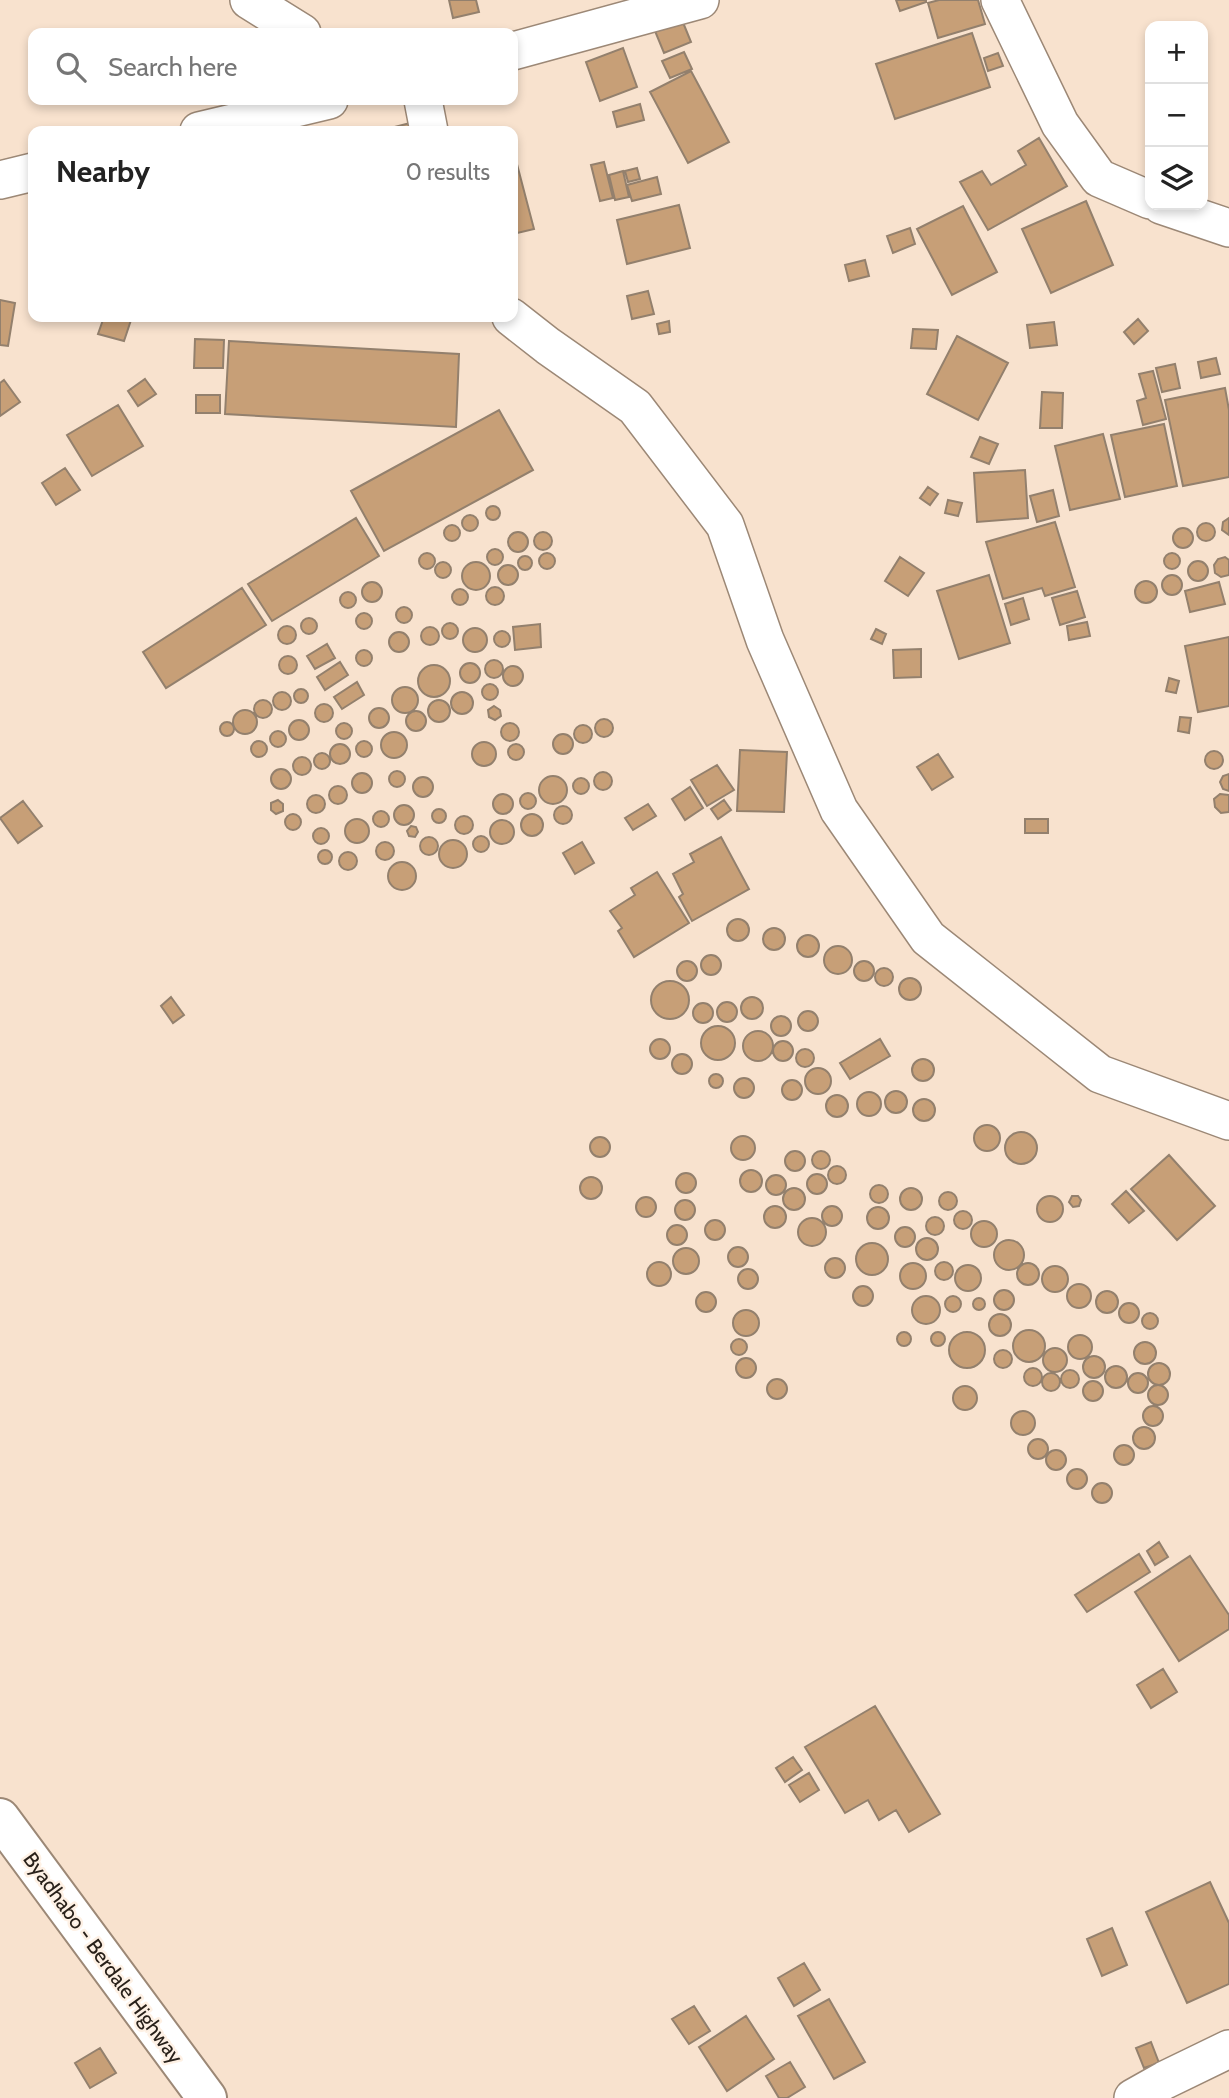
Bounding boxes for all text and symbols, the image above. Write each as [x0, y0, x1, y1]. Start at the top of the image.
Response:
map controls [1145, 21, 1208, 210]
button: + [1145, 21, 1208, 84]
search box [28, 28, 518, 105]
icon: search [52, 48, 90, 86]
text: Search here [108, 51, 237, 83]
button: − [1145, 84, 1208, 147]
button: layers [1145, 147, 1208, 210]
text: Nearby [56, 153, 150, 190]
text: 0 results [406, 158, 490, 186]
street label: Byadhabo - Berdale Highway [18, 1847, 189, 2069]

